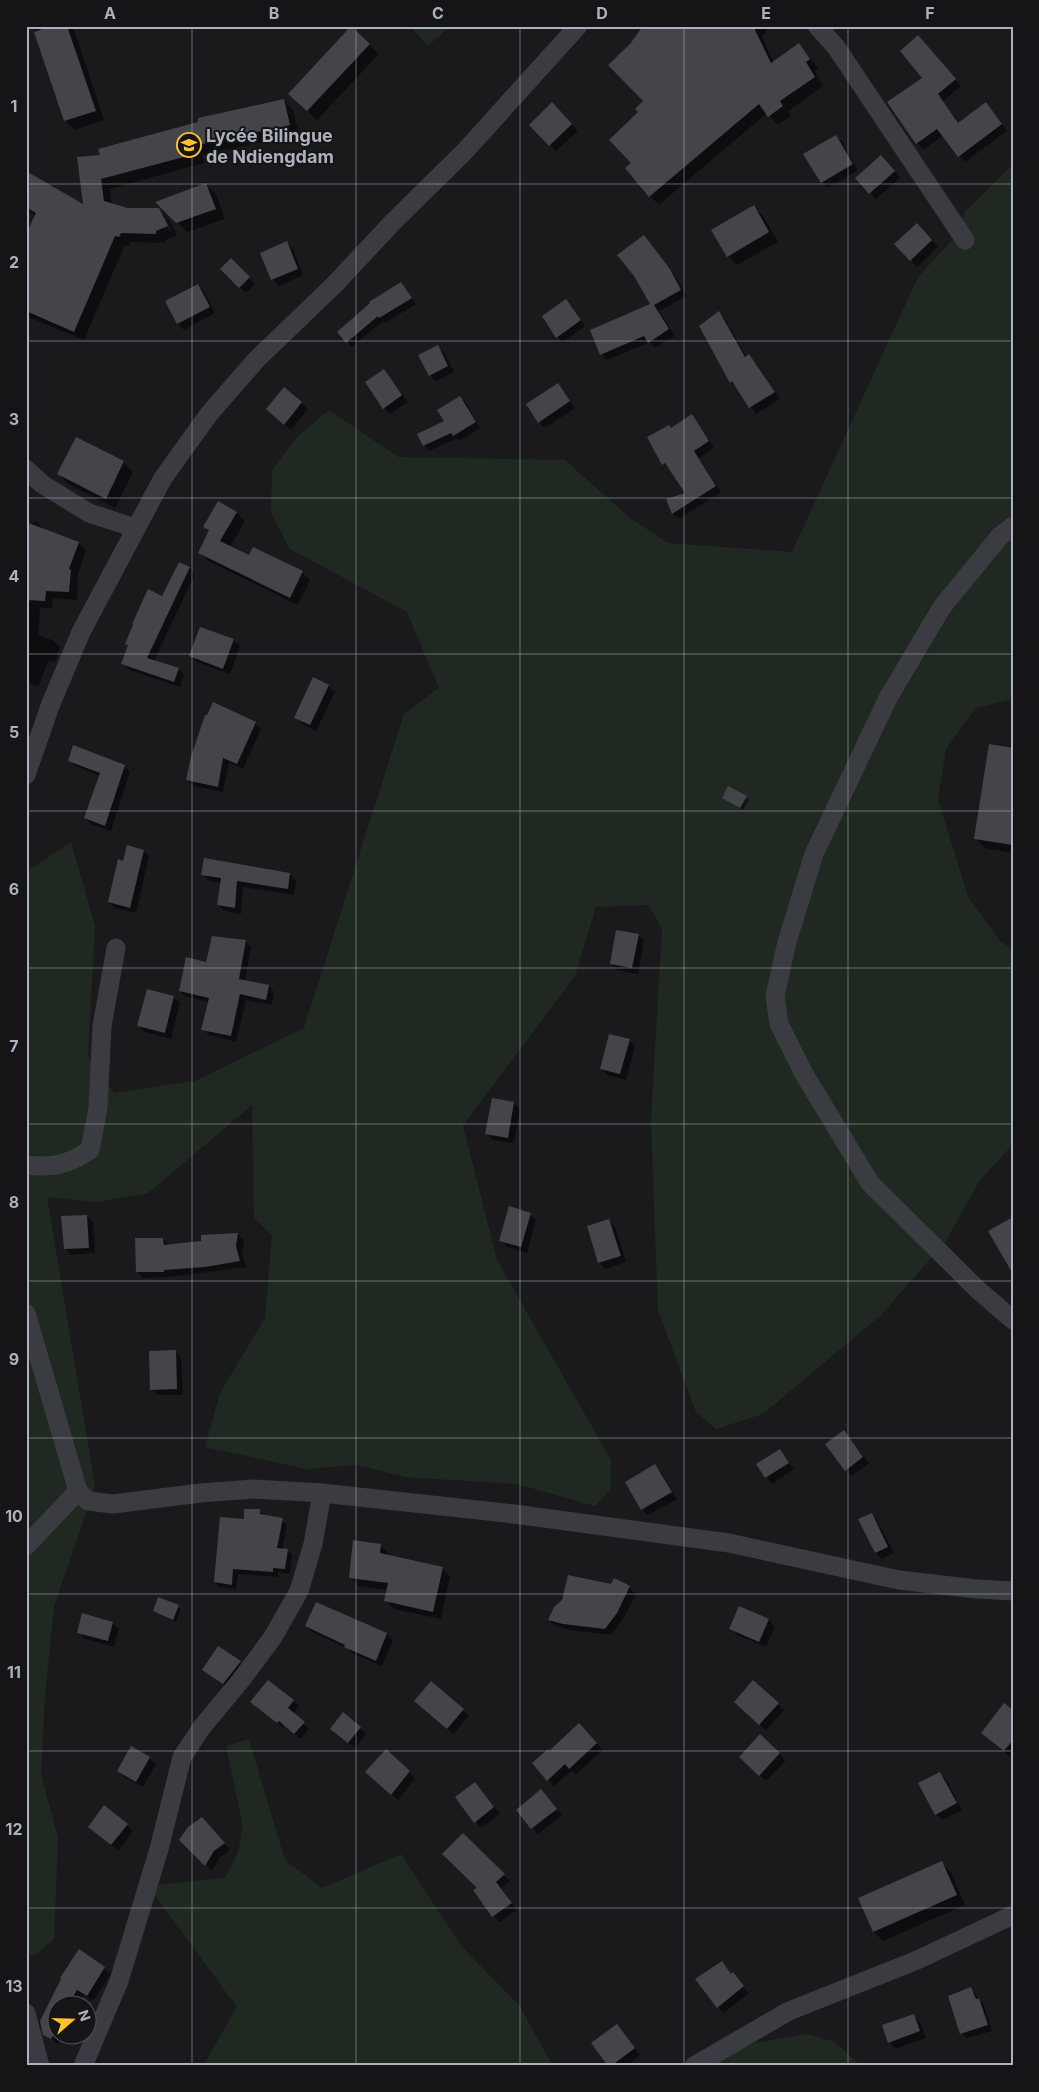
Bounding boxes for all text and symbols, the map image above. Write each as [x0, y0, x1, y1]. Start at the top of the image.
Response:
text: A [104, 3, 116, 23]
text: B [269, 3, 279, 23]
text: C [432, 3, 444, 23]
text: D [596, 3, 608, 23]
text: E [761, 3, 771, 23]
text: F [925, 3, 935, 23]
text: 1 [11, 96, 17, 116]
place label: Lycée Bilingue de Ndiengdam [206, 125, 334, 167]
school or university icon: Lycée Bilingue de Ndiengdam [176, 132, 202, 158]
text: 2 [9, 252, 19, 272]
text: 3 [9, 409, 19, 429]
text: 4 [9, 566, 20, 586]
text: 5 [9, 722, 19, 742]
text: 6 [9, 879, 19, 899]
text: 7 [9, 1036, 19, 1056]
text: 8 [9, 1192, 19, 1212]
text: 9 [9, 1349, 19, 1369]
text: 10 [5, 1506, 23, 1526]
text: 11 [7, 1662, 21, 1682]
text: 12 [6, 1819, 22, 1839]
text: 13 [5, 1976, 23, 1996]
north arrow [48, 1994, 98, 2044]
text: N [75, 2007, 94, 2023]

